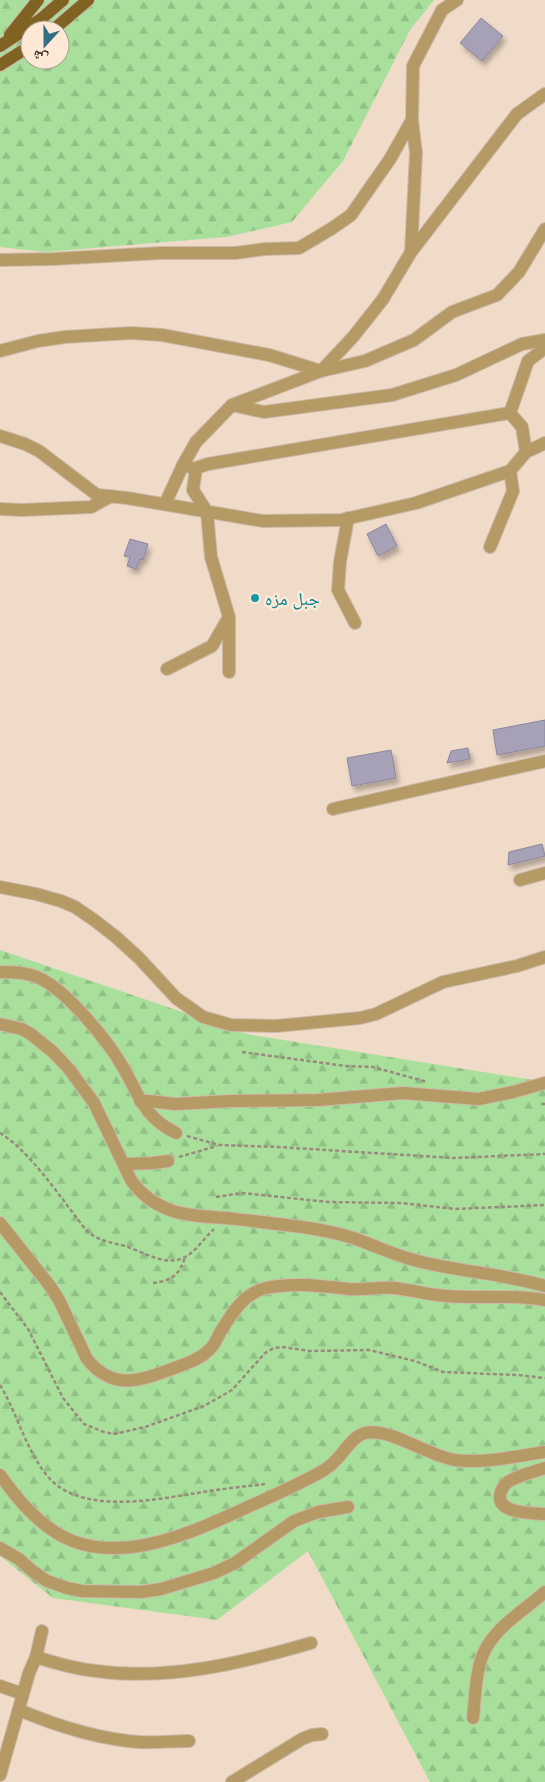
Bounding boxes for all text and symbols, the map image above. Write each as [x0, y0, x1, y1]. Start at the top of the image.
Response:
north arrow [20, 20, 70, 70]
text: ش [30, 46, 51, 69]
place label: جبل مزه [265, 586, 320, 610]
marker: جبل مزه [249, 592, 261, 604]

